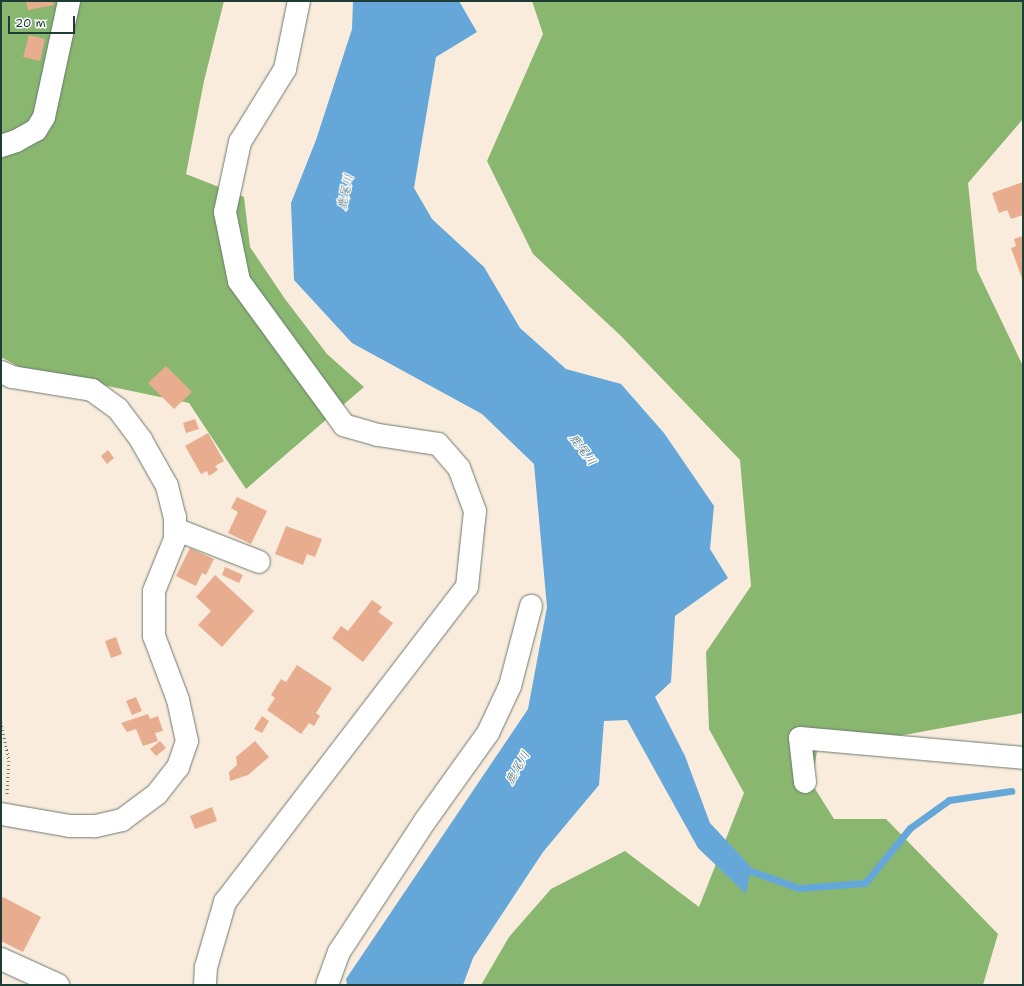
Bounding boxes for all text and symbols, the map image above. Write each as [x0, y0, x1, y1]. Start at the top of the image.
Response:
scale bar [10, 8, 77, 34]
text: 20 m [15, 15, 46, 31]
water label: 鹿尾川 [335, 173, 357, 211]
water label: 鹿尾川 [565, 431, 599, 469]
water label: 鹿尾川 [503, 749, 533, 787]

